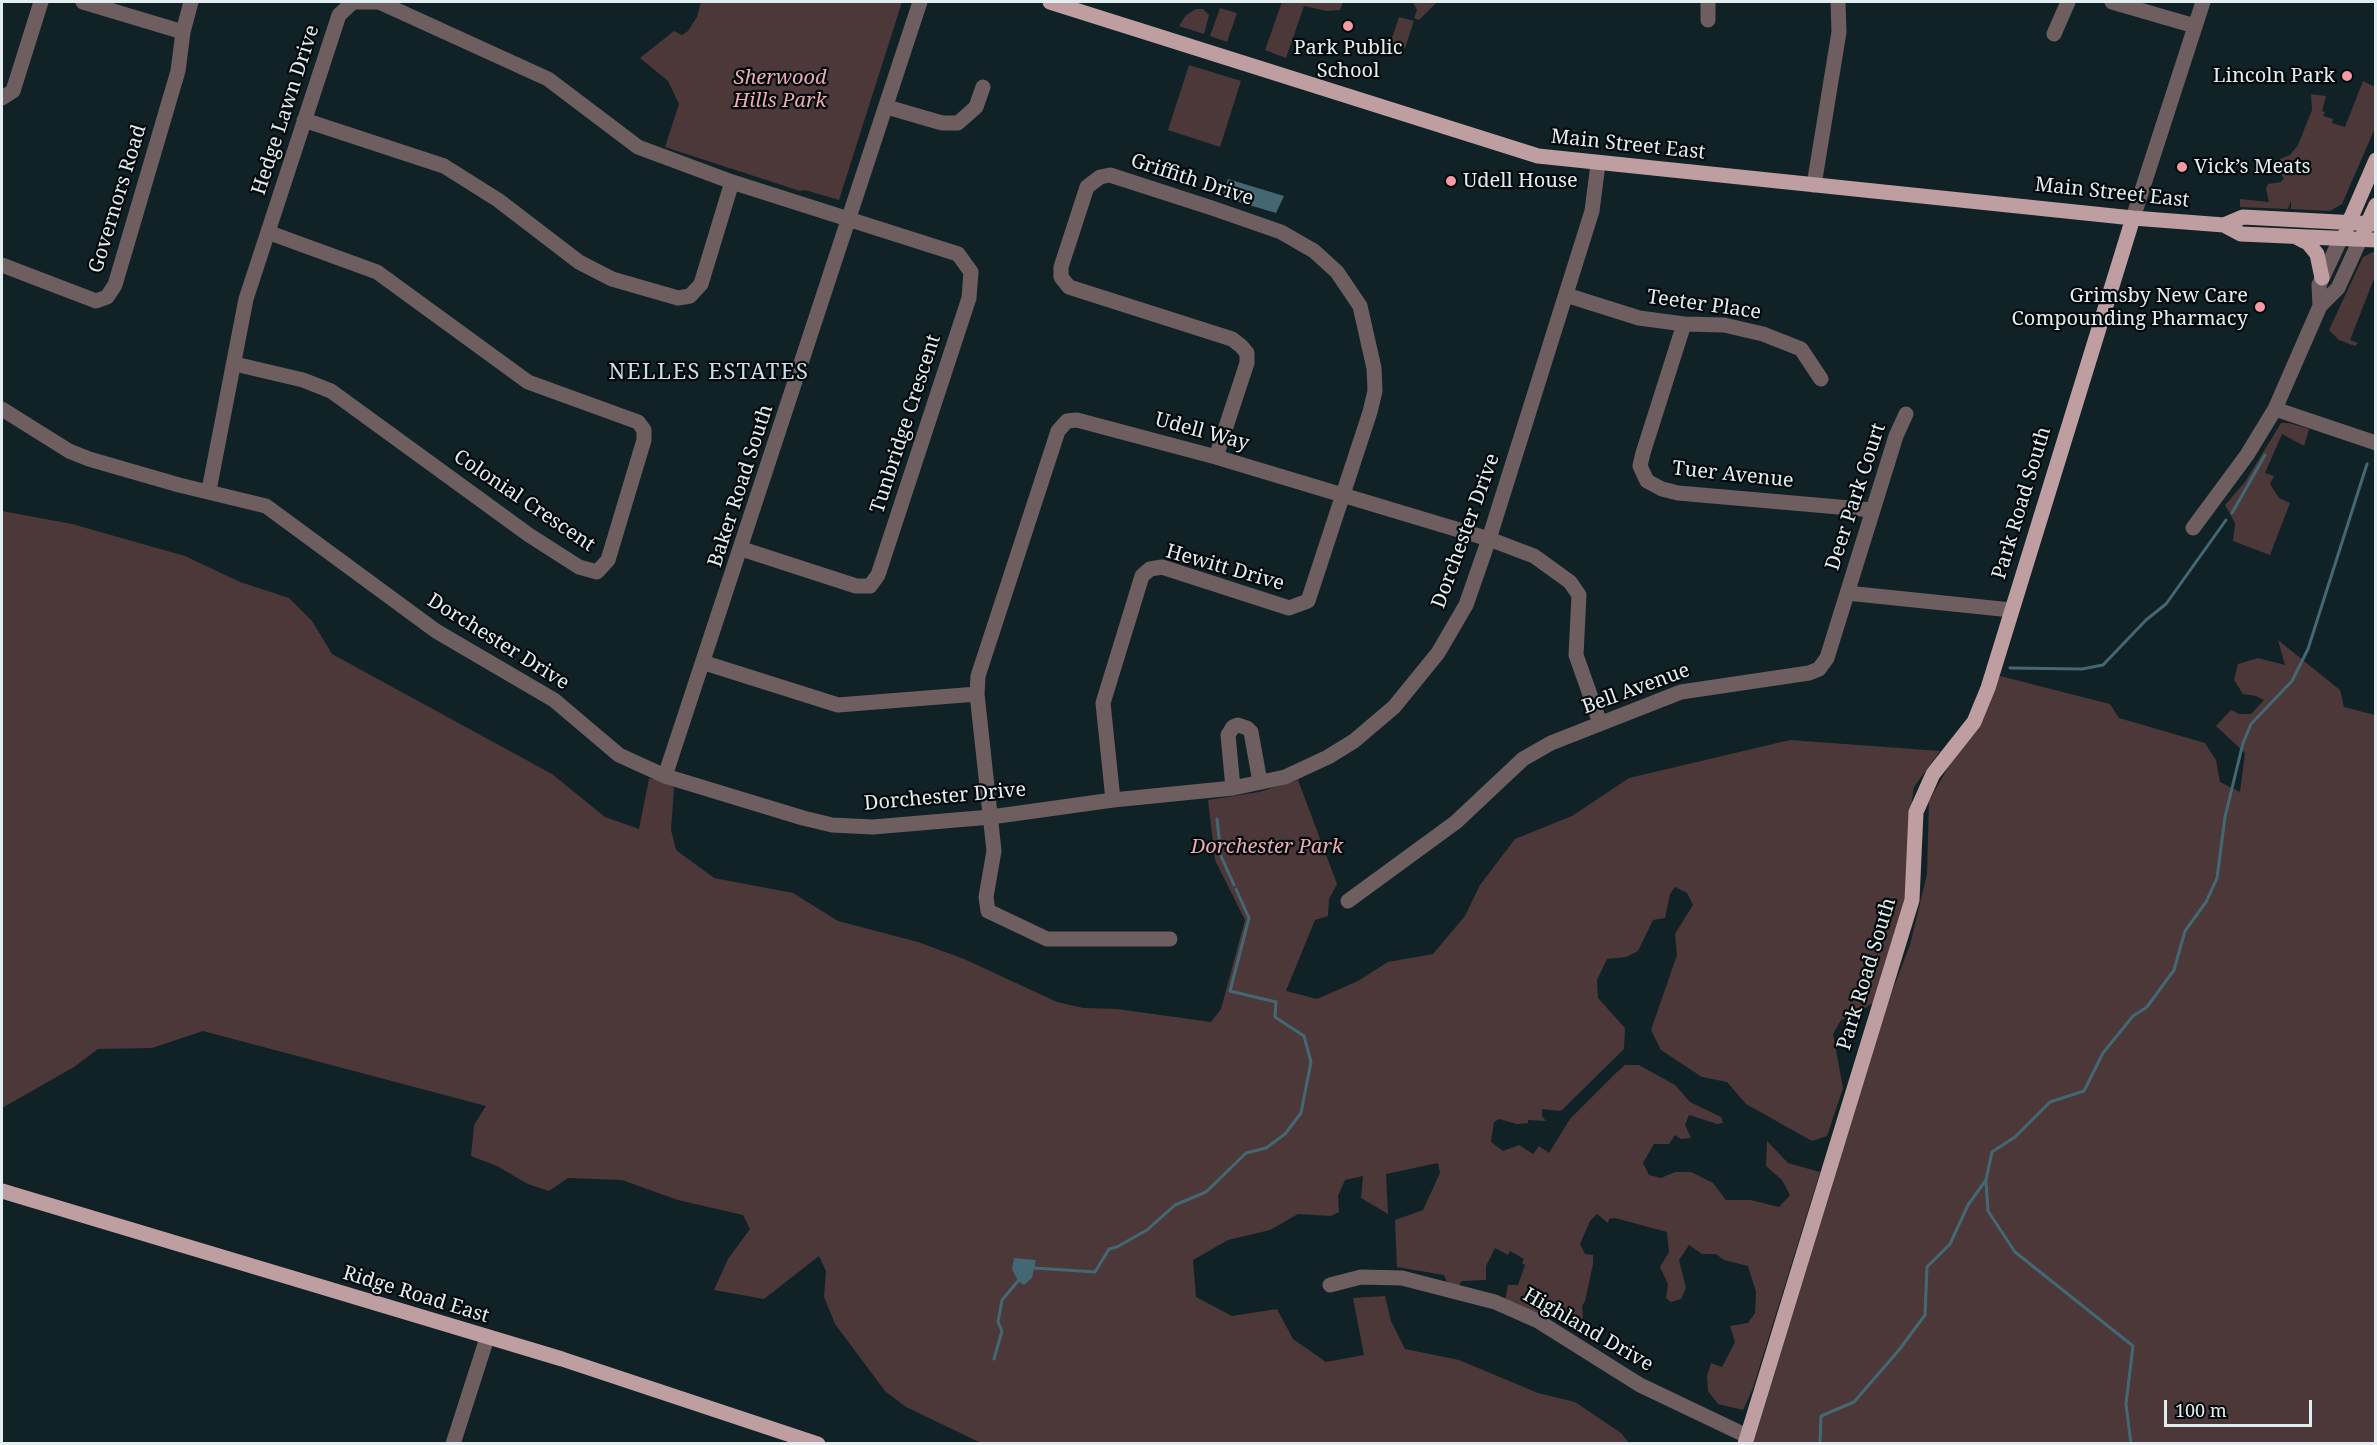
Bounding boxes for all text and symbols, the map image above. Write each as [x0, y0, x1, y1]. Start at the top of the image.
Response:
marker: Park Public School [1341, 19, 1355, 33]
street label: Hedge Lawn Drive [247, 22, 325, 198]
place label: Park Public School [1293, 36, 1403, 83]
place label: Lincoln Park [2213, 64, 2335, 88]
park label: Sherwood Hills Park [733, 66, 827, 113]
marker: Lincoln Park [2340, 69, 2354, 83]
street label: Governors Road [84, 122, 152, 276]
street label: Main Street East [1550, 125, 1706, 165]
street label: Griffith Drive [1128, 149, 1256, 211]
place label: Vick’s Meats [2194, 155, 2310, 179]
marker: Vick’s Meats [2175, 160, 2189, 174]
place label: Udell House [1463, 169, 1578, 193]
street label: Main Street East [2034, 173, 2190, 213]
marker: Udell House [1444, 174, 1458, 188]
place label: Grimsby New Care Compounding Pharmacy [2012, 284, 2248, 331]
street label: Teeter Place [1645, 285, 1763, 325]
marker: Grimsby New Care Compounding Pharmacy [2253, 300, 2267, 314]
street label: Tunbridge Crescent [866, 331, 946, 517]
district label: NELLES ESTATES [608, 360, 810, 386]
street label: Baker Road South [703, 402, 779, 570]
street label: Udell Way [1152, 408, 1252, 456]
street label: Deer Park Court [1821, 420, 1891, 574]
street label: Park Road South [1987, 424, 2057, 582]
street label: Colonial Crescent [449, 445, 599, 557]
street label: Dorchester Drive [1427, 450, 1505, 612]
street label: Tuer Avenue [1671, 457, 1795, 493]
street label: Hewitt Drive [1163, 540, 1287, 596]
street label: Dorchester Drive [423, 589, 573, 695]
street label: Bell Avenue [1579, 658, 1693, 720]
street label: Dorchester Drive [863, 778, 1027, 816]
park label: Dorchester Park [1191, 835, 1343, 859]
street label: Park Road South [1832, 895, 1902, 1053]
street label: Ridge Road East [340, 1261, 492, 1329]
street label: Highland Drive [1519, 1283, 1657, 1377]
scale bar [2167, 1388, 2316, 1426]
text: 100 m [2175, 1398, 2227, 1422]

